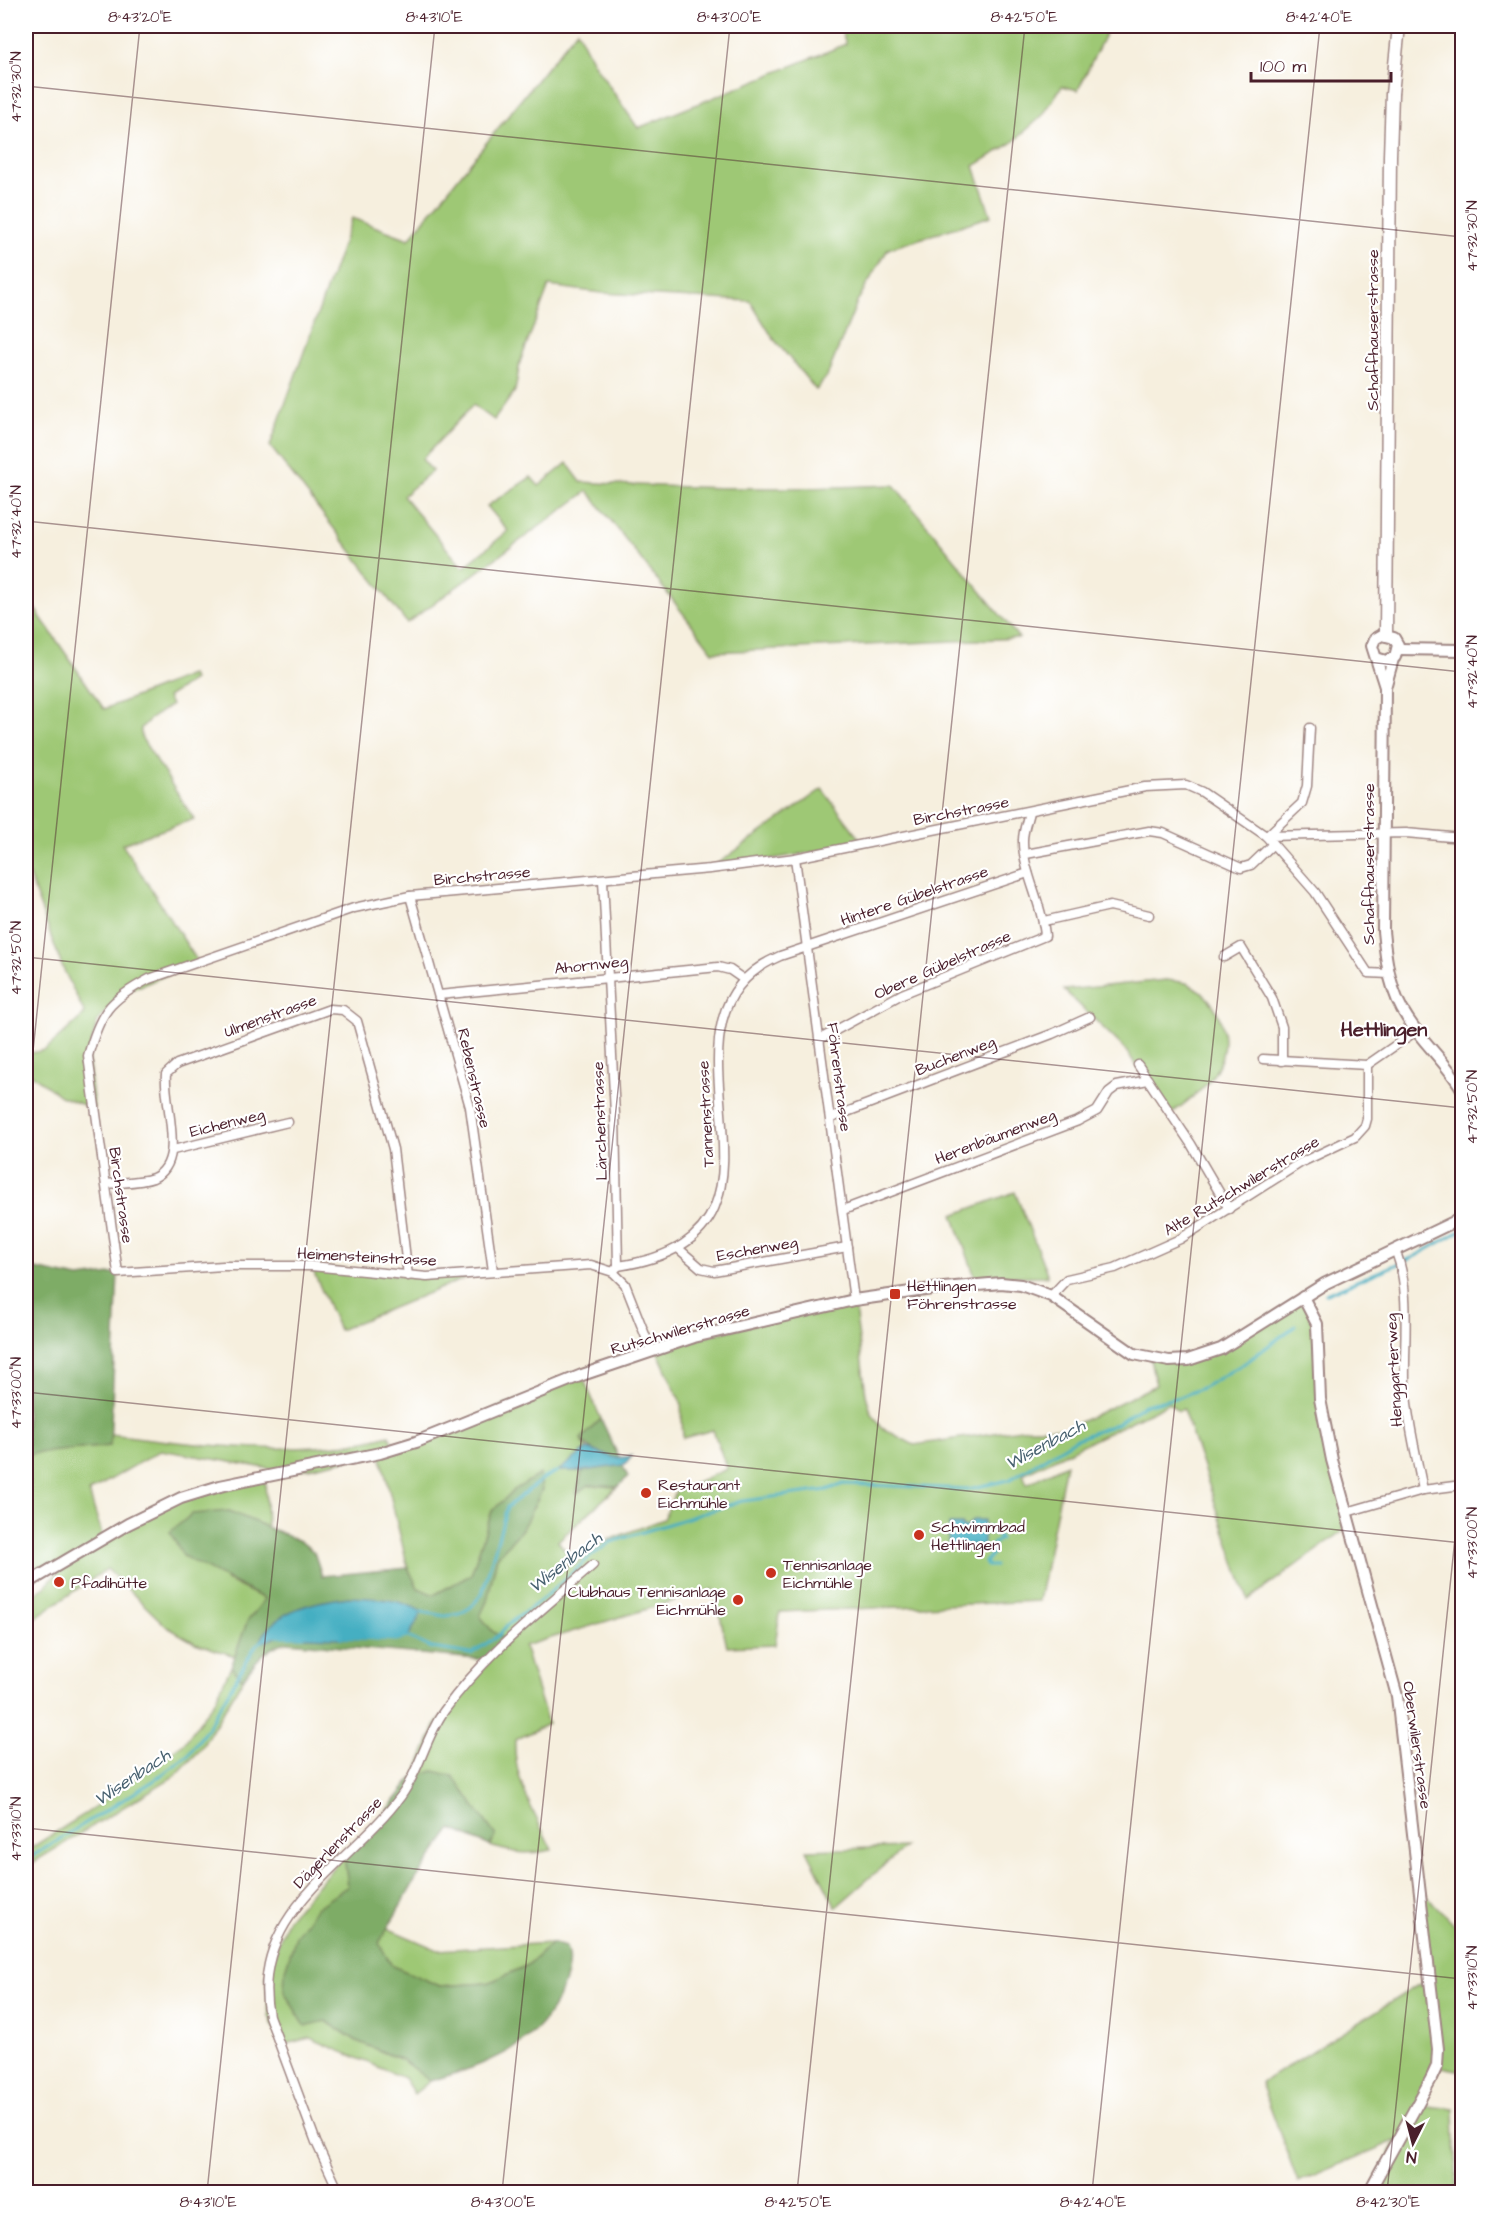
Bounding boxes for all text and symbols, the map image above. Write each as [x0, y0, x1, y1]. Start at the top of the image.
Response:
text: 8°43'20"E [108, 7, 172, 28]
text: 8°43'10"E [405, 7, 463, 28]
text: 8°43'00"E [697, 7, 761, 28]
text: 8°42'50"E [991, 7, 1057, 28]
text: 8°42'40"E [1286, 7, 1352, 28]
scale bar [1251, 45, 1390, 83]
text: 47°32'30"N [6, 51, 27, 123]
text: 100 m [1260, 54, 1306, 79]
text: 47°32'30"N [1462, 200, 1483, 272]
street label: Schaffhauserstrasse [1362, 249, 1384, 411]
text: 47°32'40"N [6, 485, 27, 559]
text: 47°32'40"N [1462, 635, 1483, 709]
street label: Schaffhauserstrasse [1358, 783, 1380, 945]
street label: Birchstrasse [912, 791, 1011, 831]
street label: Hintere Gübelstrasse [838, 860, 991, 932]
street label: Birchstrasse [433, 861, 532, 891]
text: 47°32'50"N [6, 921, 27, 995]
street label: Obere Gübelstrasse [870, 925, 1015, 1005]
street label: Ahornweg [553, 950, 629, 981]
street label: Ulmenstrasse [221, 989, 320, 1043]
district label: Hettlingen [1341, 1016, 1427, 1045]
street label: Föhrenstrasse [821, 1021, 857, 1133]
street label: Rebenstrasse [452, 1026, 496, 1131]
street label: Buchenweg [912, 1031, 999, 1082]
street label: Tannenstrasse [692, 1060, 720, 1168]
street label: Lärchenstrasse [587, 1061, 613, 1181]
text: 47°32'50"N [1462, 1070, 1483, 1144]
street label: Eichenweg [187, 1103, 267, 1144]
street label: Herenbäumenweg [932, 1104, 1059, 1171]
street label: Alte Rutschwilerstrasse [1160, 1130, 1324, 1241]
street label: Birchstrasse [103, 1146, 139, 1245]
street label: Eschenweg [715, 1231, 800, 1268]
street label: Heimensteinstrasse [297, 1242, 438, 1272]
place label: Hettlingen Föhrenstrasse [907, 1275, 1017, 1315]
marker: Hettlingen Föhrenstrasse [888, 1287, 902, 1301]
street label: Rutschwilerstrasse [608, 1299, 753, 1360]
street label: Henggarterweg [1380, 1313, 1409, 1427]
text: 47°33'00"N [6, 1357, 27, 1429]
water label: Wisenbach [1001, 1412, 1090, 1476]
place label: Restaurant Eichmühle [658, 1474, 741, 1514]
marker: Restaurant Eichmühle [639, 1486, 653, 1500]
text: 47°33'00"N [1462, 1507, 1483, 1579]
place label: Schwimmbad Hettlingen [931, 1516, 1025, 1557]
water label: Wisenbach [523, 1525, 608, 1599]
marker: Schwimmbad Hettlingen [912, 1528, 926, 1542]
place label: Tennisanlage Eichmühle [783, 1554, 872, 1594]
marker: Tennisanlage Eichmühle [764, 1566, 778, 1580]
place label: Pfadihütte [71, 1572, 147, 1594]
marker: Pfadihütte [52, 1575, 66, 1589]
place label: Clubhaus Tennisanlage Eichmühle [568, 1581, 726, 1621]
marker: Clubhaus Tennisanlage Eichmühle [731, 1593, 745, 1607]
street label: Oberwilerstrasse [1397, 1680, 1437, 1811]
water label: Wisenbach [89, 1742, 176, 1812]
street label: Dägerlenstrasse [288, 1792, 388, 1894]
text: 47°33'10"N [6, 1797, 27, 1861]
text: 47°33'10"N [1462, 1946, 1483, 2010]
north arrow [1383, 2113, 1443, 2173]
text: N [1405, 2145, 1418, 2168]
text: 8°43'10"E [179, 2192, 237, 2213]
text: 8°43'00"E [471, 2192, 535, 2213]
text: 8°42'50"E [765, 2192, 831, 2213]
text: 8°42'40"E [1060, 2192, 1126, 2213]
text: 8°42'30"E [1356, 2192, 1420, 2213]

